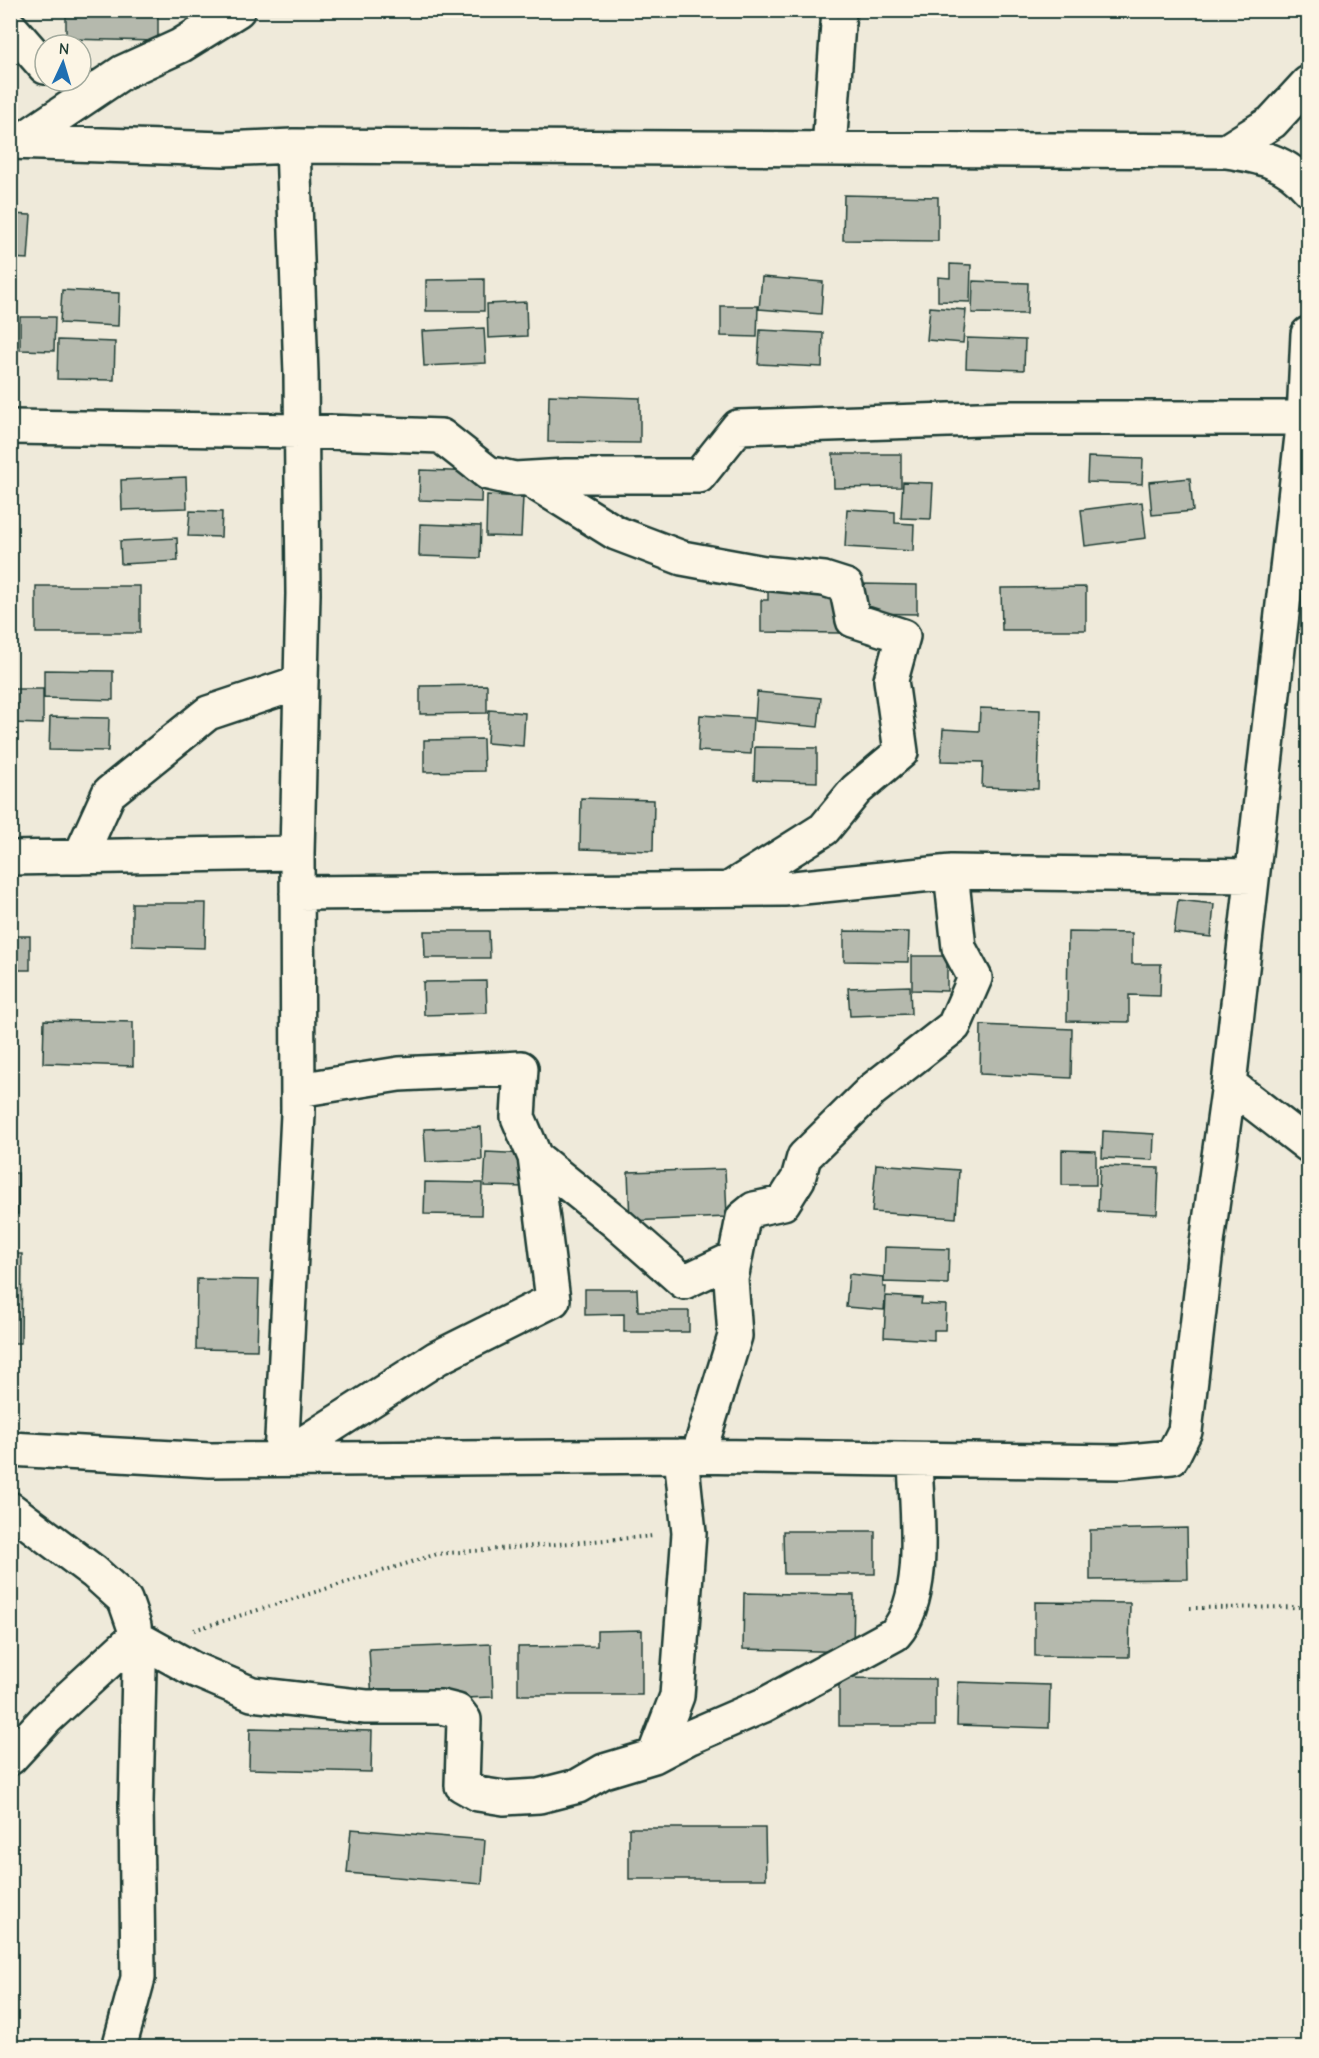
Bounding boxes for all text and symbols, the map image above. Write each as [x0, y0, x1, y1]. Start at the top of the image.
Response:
north arrow [33, 33, 93, 93]
text: N [58, 40, 70, 58]

